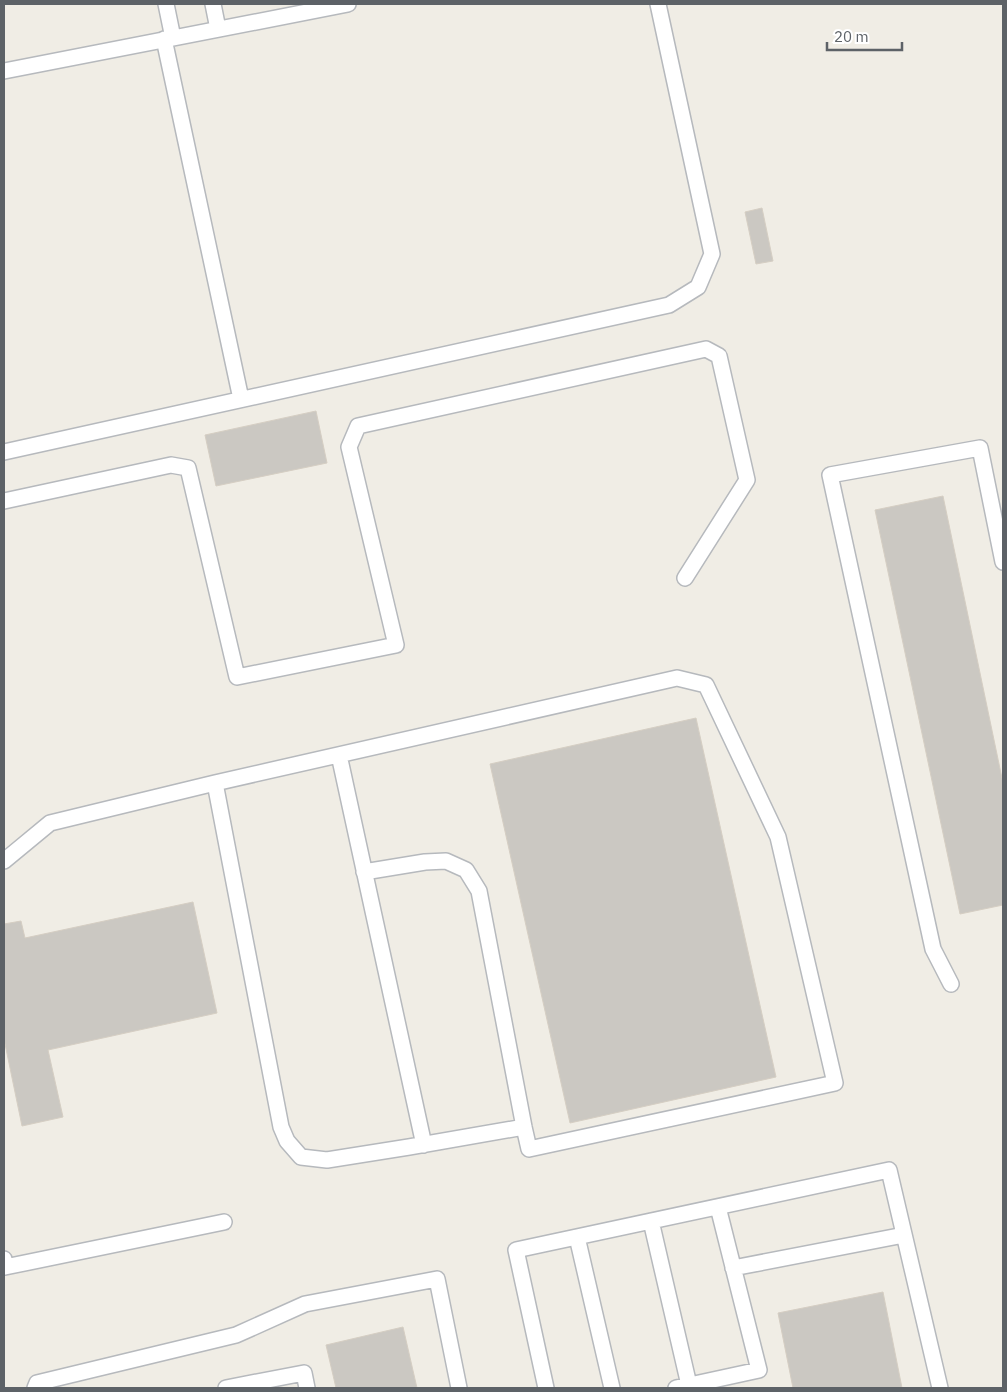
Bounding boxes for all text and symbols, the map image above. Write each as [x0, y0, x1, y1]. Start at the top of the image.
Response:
scale bar [827, 20, 902, 52]
text: 20 m [834, 27, 869, 46]

